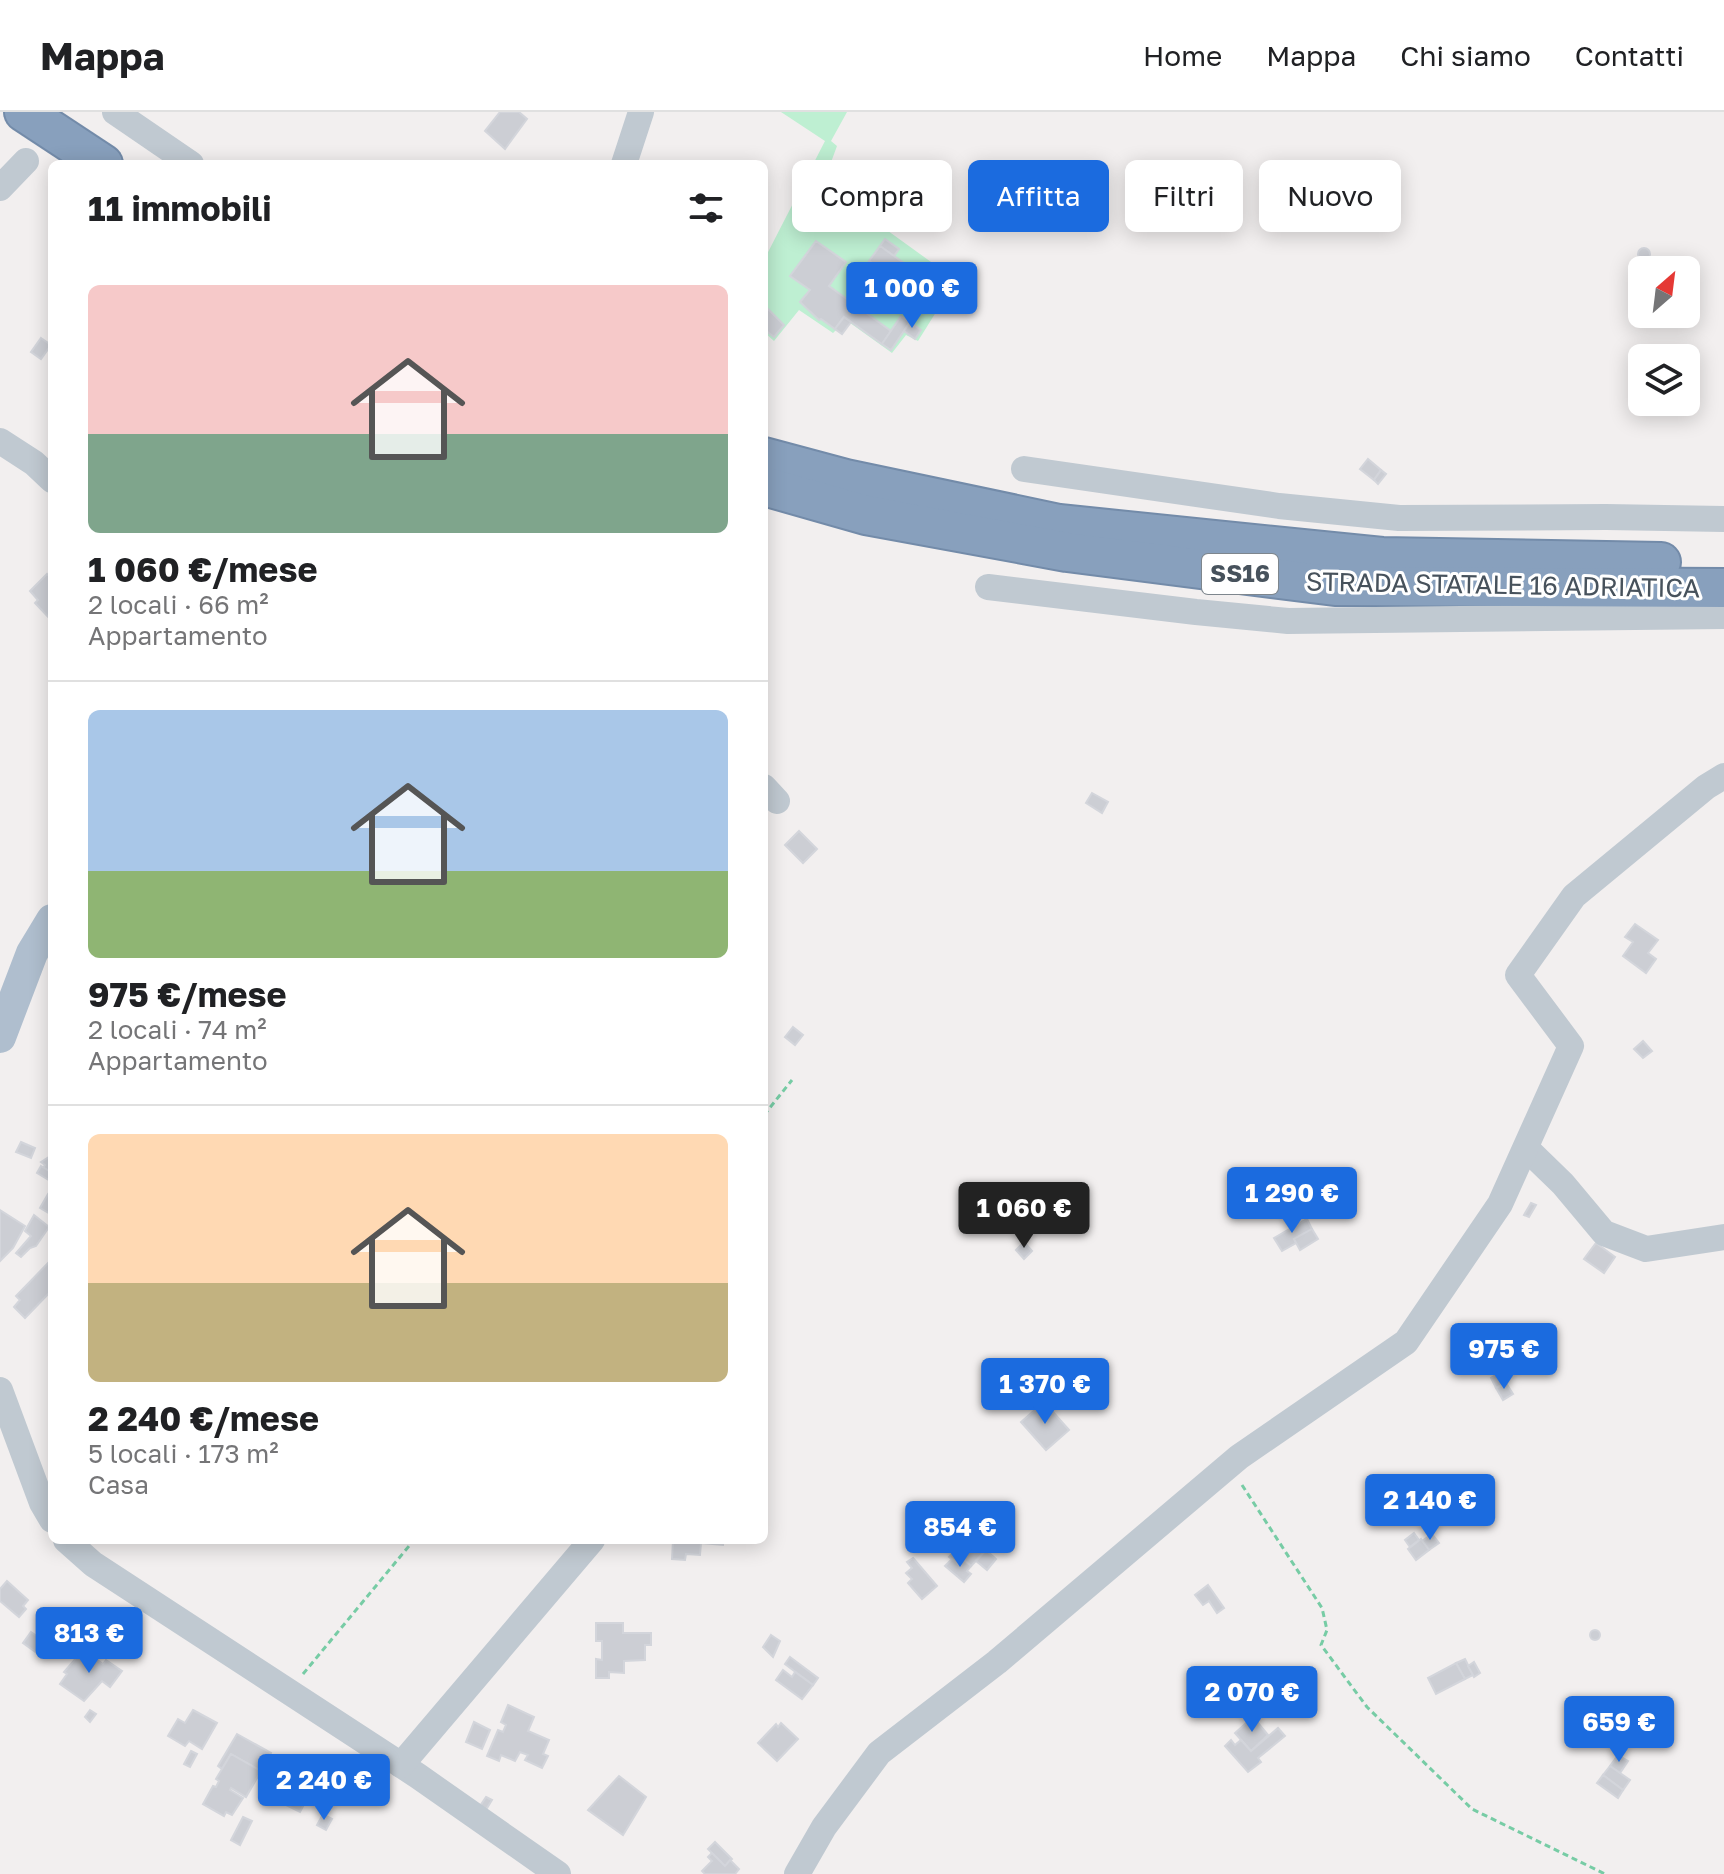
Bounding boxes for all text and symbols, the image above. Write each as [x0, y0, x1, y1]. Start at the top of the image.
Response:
text: Mappa [40, 33, 165, 78]
text: Home [1143, 39, 1222, 72]
text: Mappa [1266, 39, 1356, 72]
text: Chi siamo [1400, 39, 1531, 72]
text: Contatti [1575, 39, 1684, 72]
chip: Compra [792, 160, 952, 232]
chip: Affitta [968, 160, 1109, 232]
chip: Filtri [1125, 160, 1243, 232]
chip: Nuovo [1259, 160, 1401, 232]
icon: filters [684, 186, 728, 230]
text: 11 immobili [88, 188, 272, 228]
north arrow [1628, 256, 1700, 328]
map controls [1628, 256, 1700, 416]
pin: 1 000 € [838, 262, 986, 330]
text: 1 000 € [864, 272, 960, 303]
icon: home [336, 337, 480, 481]
button: layers [1628, 344, 1700, 416]
text: 1 060 €/mese [88, 549, 318, 589]
road number: SS16 [1202, 554, 1278, 594]
street label: STRADA STATALE 16 ADRIATICA [1306, 566, 1700, 603]
text: 2 locali · 66 m² [88, 589, 269, 620]
text: Appartamento [88, 620, 268, 651]
icon: home [336, 762, 480, 906]
text: 975 €/mese [88, 974, 287, 1014]
text: 2 locali · 74 m² [88, 1014, 267, 1045]
text: Appartamento [88, 1045, 268, 1076]
pin: 1 290 € [1218, 1167, 1366, 1235]
text: 1 290 € [1245, 1177, 1339, 1208]
pin: 1 060 € [950, 1182, 1098, 1250]
icon: home [336, 1186, 480, 1330]
text: 1 060 € [976, 1192, 1072, 1223]
pin: 975 € [1448, 1323, 1560, 1391]
text: 975 € [1468, 1333, 1540, 1364]
pin: 1 370 € [971, 1358, 1119, 1426]
text: 1 370 € [999, 1368, 1091, 1399]
text: 2 240 €/mese [88, 1398, 319, 1438]
text: 5 locali · 173 m² [88, 1438, 279, 1469]
text: Casa [88, 1469, 149, 1500]
pin: 2 140 € [1356, 1474, 1504, 1542]
text: 2 140 € [1383, 1484, 1477, 1515]
pin: 854 € [904, 1501, 1016, 1569]
text: 854 € [923, 1511, 997, 1542]
pin: 813 € [33, 1607, 145, 1675]
text: 813 € [54, 1617, 124, 1648]
pin: 2 070 € [1178, 1666, 1326, 1734]
text: 2 070 € [1204, 1676, 1300, 1707]
pin: 659 € [1563, 1696, 1675, 1764]
text: 659 € [1582, 1706, 1656, 1737]
pin: 2 240 € [250, 1754, 398, 1822]
text: 2 240 € [276, 1764, 372, 1795]

